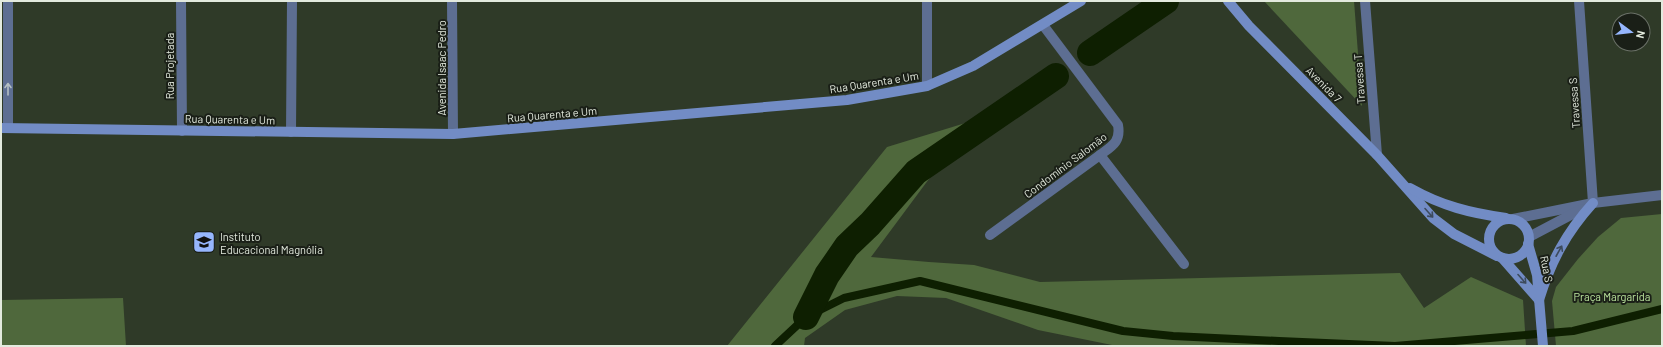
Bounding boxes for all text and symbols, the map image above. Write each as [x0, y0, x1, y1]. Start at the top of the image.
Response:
north arrow [1611, 12, 1651, 52]
street label: Avenida Isaac Pedro [435, 20, 448, 116]
text: N [1634, 29, 1648, 40]
street label: Rua Projetada [163, 33, 176, 99]
street label: Travessa T [1351, 53, 1367, 105]
street label: Avenida 7 [1303, 63, 1345, 105]
street label: Rua Quarenta e Um [828, 69, 920, 95]
street label: Travessa S [1566, 77, 1582, 129]
one-way arrow [4, 83, 12, 96]
street label: Rua Quarenta e Um [507, 104, 597, 124]
street label: Rua Quarenta e Um [185, 112, 275, 126]
street label: Condomínio Salomão [1021, 130, 1109, 200]
one-way arrow [1424, 208, 1433, 218]
school or university icon: Instituto Educacional Magnólia [191, 229, 217, 255]
place label: Instituto Educacional Magnólia [220, 230, 323, 256]
one-way arrow [1555, 245, 1563, 257]
street label: Rua S [1538, 255, 1556, 283]
one-way arrow [1517, 274, 1526, 284]
park label: Praça Margarida [1574, 290, 1650, 303]

